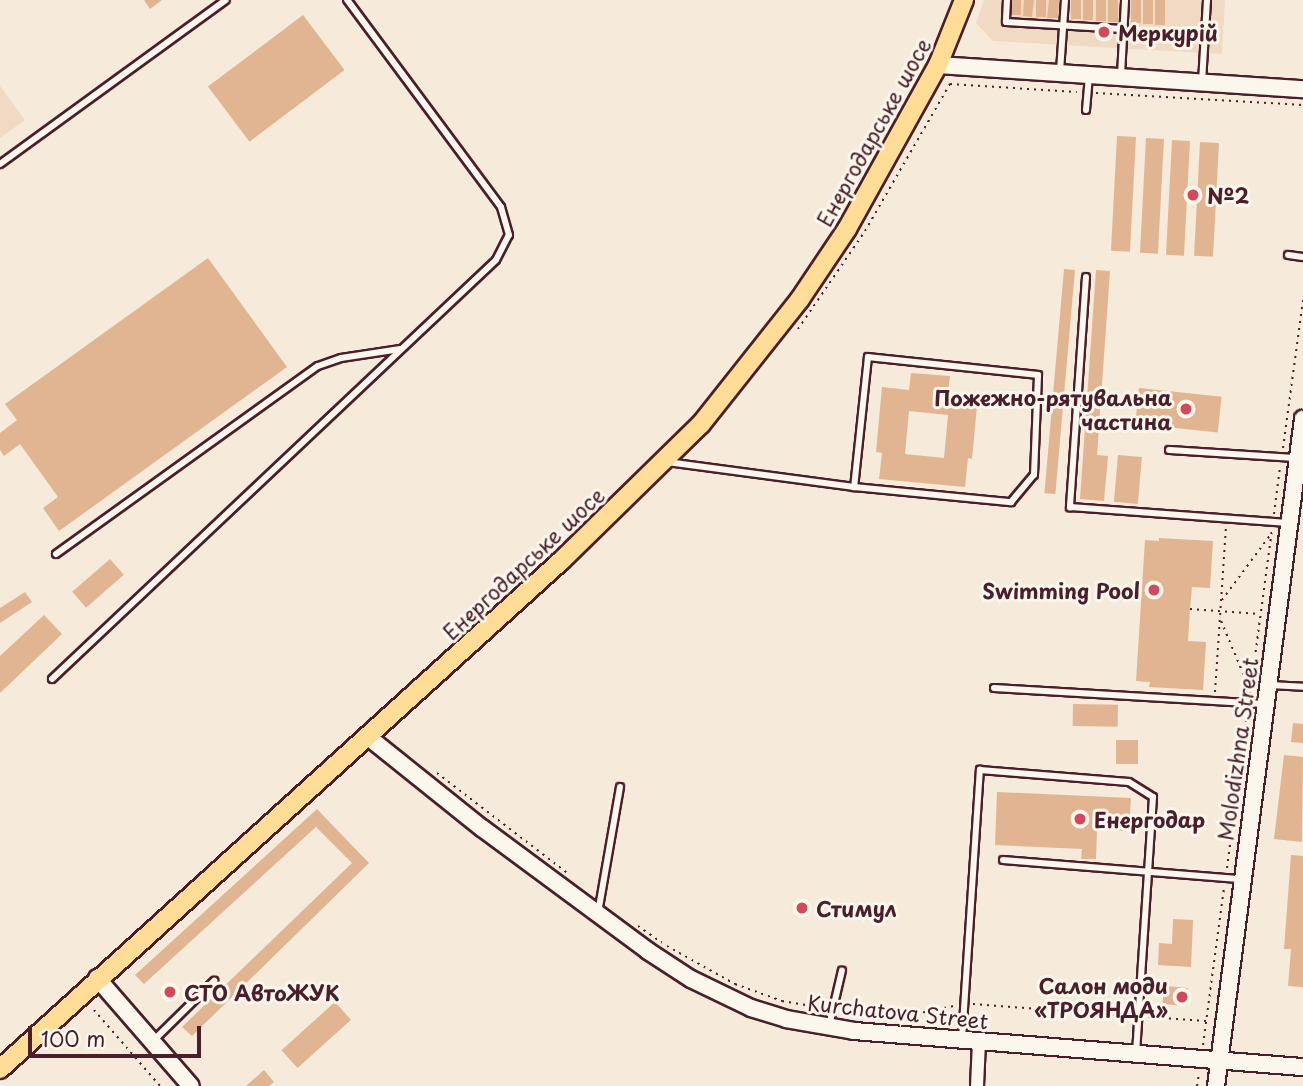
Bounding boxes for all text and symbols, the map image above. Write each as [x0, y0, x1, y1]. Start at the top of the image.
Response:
place label: Меркурій [1118, 19, 1218, 45]
marker: Меркурій [1096, 24, 1112, 40]
street label: Енергодарське шосе [811, 34, 935, 230]
place label: №2 [1207, 182, 1249, 208]
marker: №2 [1185, 187, 1201, 203]
place label: Пожежно-рятувальна частина [934, 384, 1172, 434]
marker: Пожежно-рятувальна частина [1178, 401, 1194, 417]
street label: Енергодарське шосе [438, 482, 608, 644]
place label: Swimming Pool [981, 577, 1140, 603]
marker: Swimming Pool [1146, 582, 1162, 598]
street label: Molodizhna Street [1212, 656, 1262, 842]
place label: Енергодар [1094, 806, 1205, 832]
marker: Енергодар [1072, 811, 1088, 827]
place label: Стимул [816, 895, 897, 921]
marker: Стимул [794, 900, 810, 916]
place label: Салон моди «ТРОЯНДА» [1034, 972, 1168, 1022]
place label: СТО АвтоЖУК [184, 979, 341, 1005]
marker: СТО АвтоЖУК [162, 984, 178, 1000]
street label: Kurchatova Street [806, 989, 990, 1033]
marker: Салон моди «ТРОЯНДА» [1174, 989, 1190, 1005]
scale bar [32, 1012, 205, 1056]
text: 100 m [41, 1022, 105, 1054]

